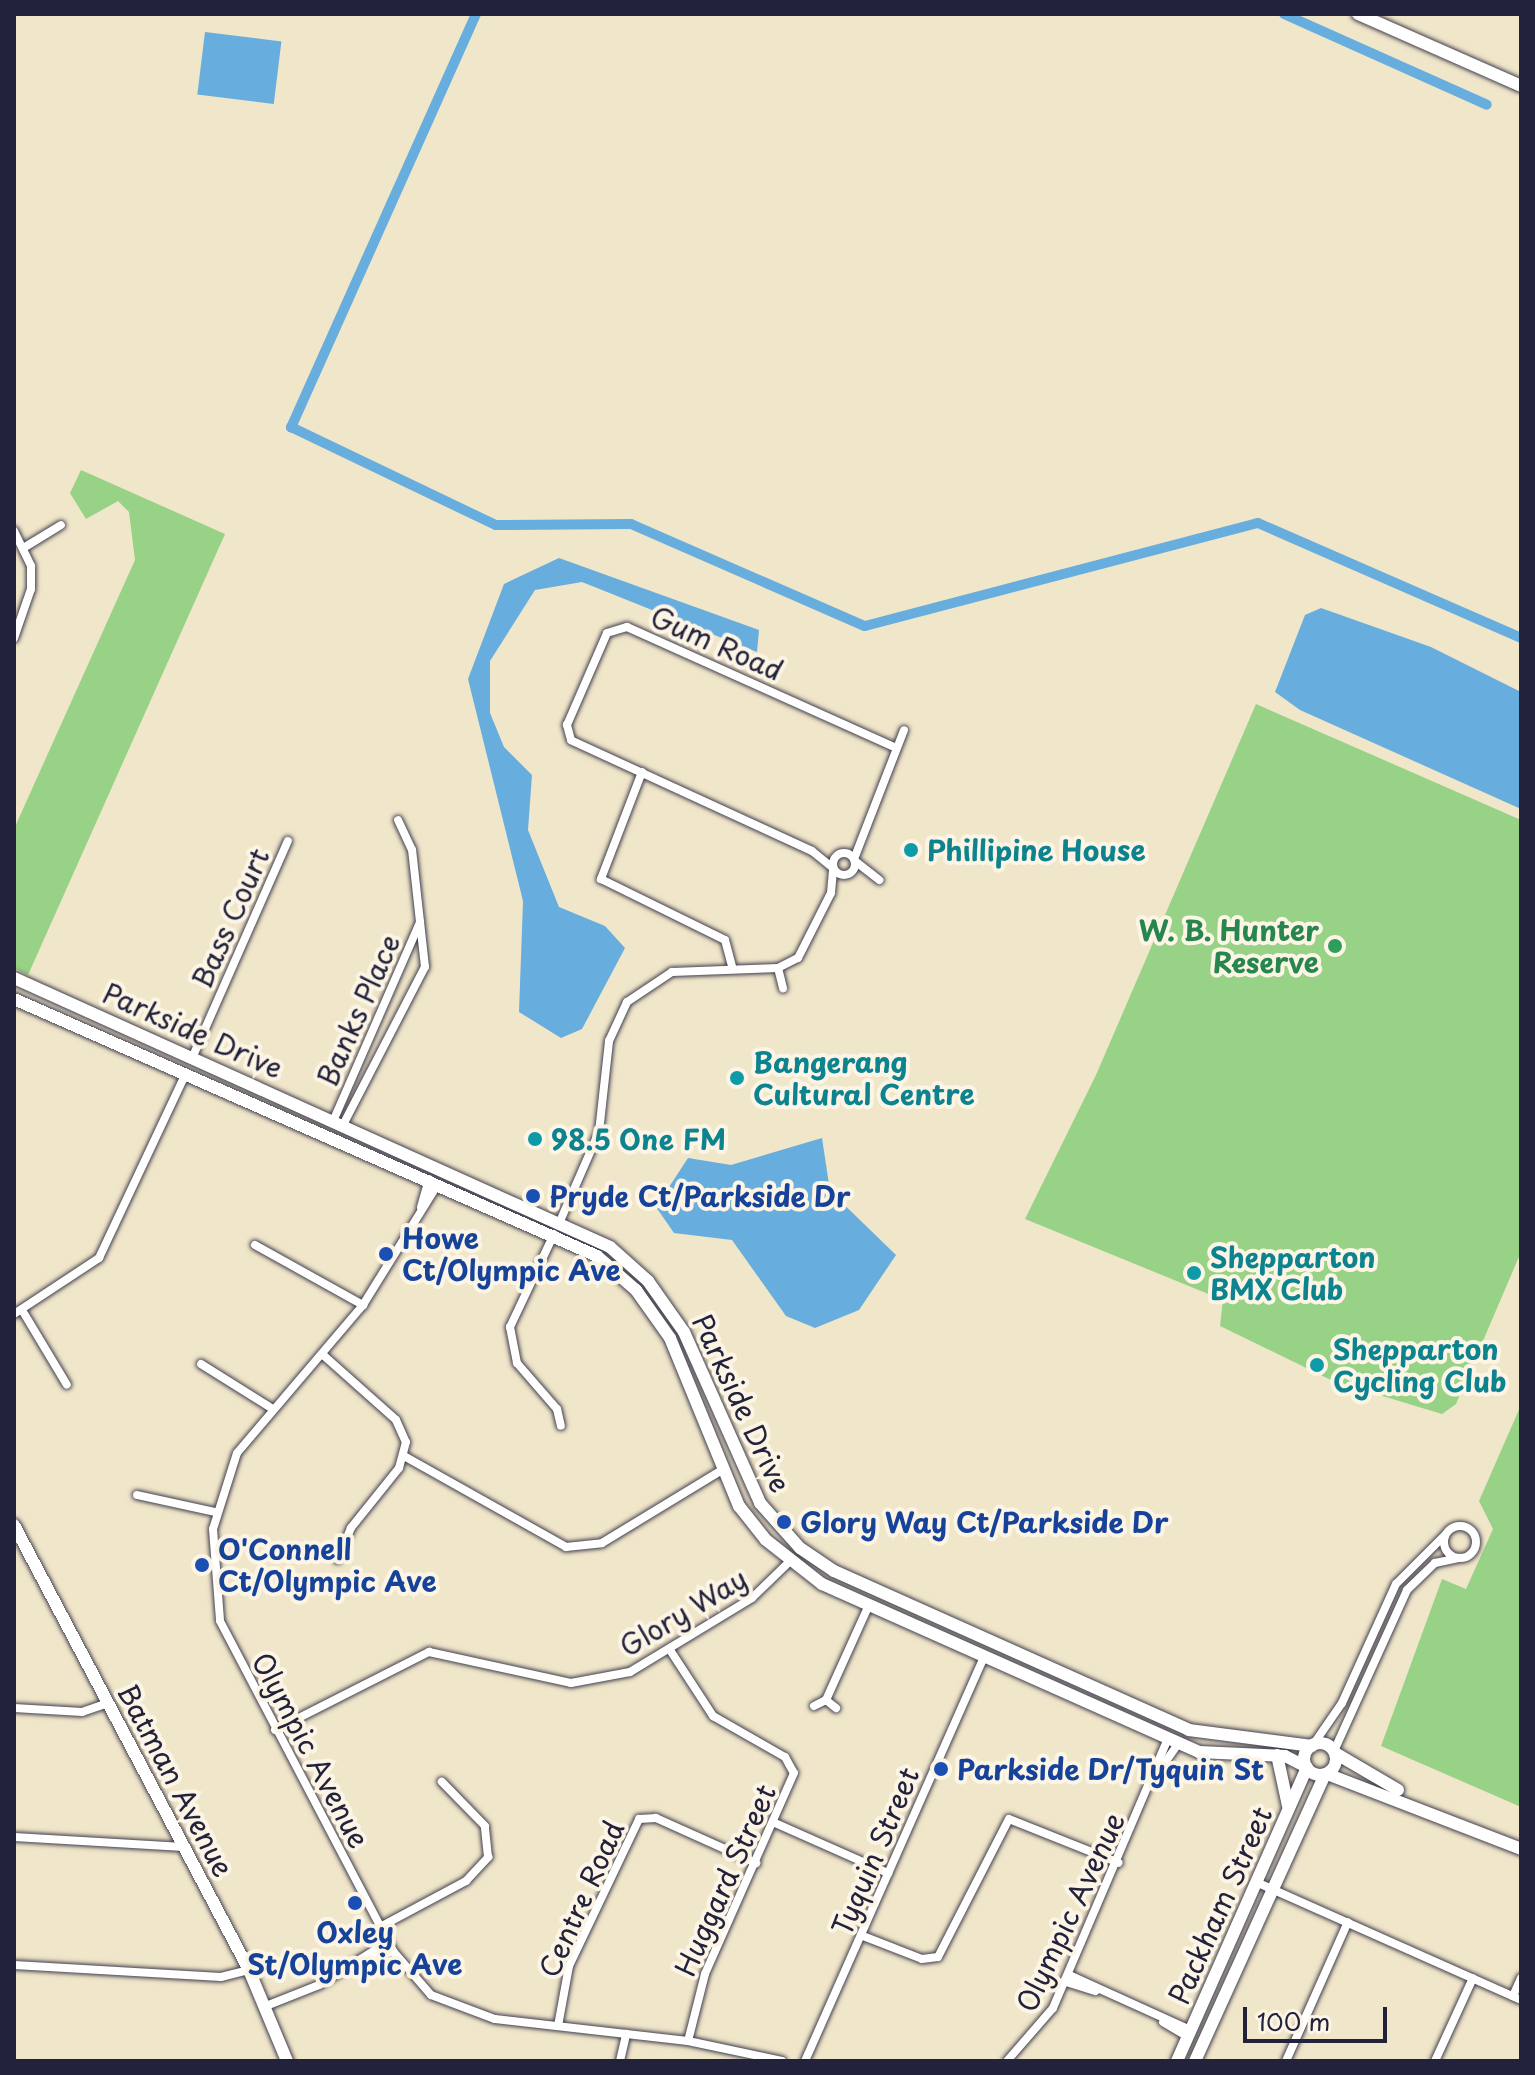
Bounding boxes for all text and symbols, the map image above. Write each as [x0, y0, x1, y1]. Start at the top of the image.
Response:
street label: Gum Road [646, 599, 788, 687]
place label: Phillipine House [927, 833, 1148, 867]
marker: Phillipine House [902, 841, 920, 859]
street label: Bass Court [184, 843, 276, 993]
place label: W. B. Hunter Reserve [1139, 913, 1319, 979]
street label: Banks Place [309, 928, 407, 1092]
marker: W. B. Hunter Reserve [1326, 937, 1344, 955]
street label: Parkside Drive [98, 975, 288, 1085]
place label: Bangerang Cultural Centre [753, 1045, 976, 1111]
marker: Bangerang Cultural Centre [728, 1069, 746, 1087]
place label: 98.5 One FM [551, 1122, 728, 1156]
marker: 98.5 One FM [526, 1130, 544, 1148]
place label: Pryde Ct/Parkside Dr [549, 1179, 853, 1213]
marker: Pryde Ct/Parkside Dr [524, 1187, 542, 1205]
place label: Howe Ct/Olympic Ave [402, 1221, 621, 1287]
place label: Shepparton BMX Club [1210, 1240, 1376, 1306]
marker: Howe Ct/Olympic Ave [377, 1245, 395, 1263]
marker: Shepparton BMX Club [1185, 1264, 1203, 1282]
street label: Parkside Drive [686, 1308, 798, 1498]
place label: Shepparton Cycling Club [1333, 1332, 1508, 1398]
marker: Shepparton Cycling Club [1308, 1356, 1326, 1374]
place label: Glory Way Ct/Parkside Dr [800, 1505, 1171, 1539]
marker: Glory Way Ct/Parkside Dr [775, 1513, 793, 1531]
place label: O'Connell Ct/Olympic Ave [218, 1532, 437, 1598]
marker: O'Connell Ct/Olympic Ave [193, 1556, 211, 1574]
street label: Glory Way [613, 1561, 753, 1663]
street label: Olympic Avenue [246, 1647, 376, 1853]
street label: Batman Avenue [111, 1678, 241, 1882]
place label: Parkside Dr/Tyquin St [957, 1752, 1266, 1786]
marker: Parkside Dr/Tyquin St [932, 1760, 950, 1778]
street label: Tyquin Street [824, 1762, 926, 1940]
street label: Huggard Street [667, 1778, 783, 1982]
street label: Packham Street [1161, 1801, 1279, 2009]
street label: Olympic Avenue [1009, 1808, 1131, 2016]
street label: Centre Road [531, 1815, 631, 1983]
marker: Oxley St/Olympic Ave [346, 1894, 364, 1912]
place label: Oxley St/Olympic Ave [247, 1915, 463, 1981]
scale bar [1247, 1991, 1391, 2041]
text: 100 m [1257, 2003, 1330, 2039]

